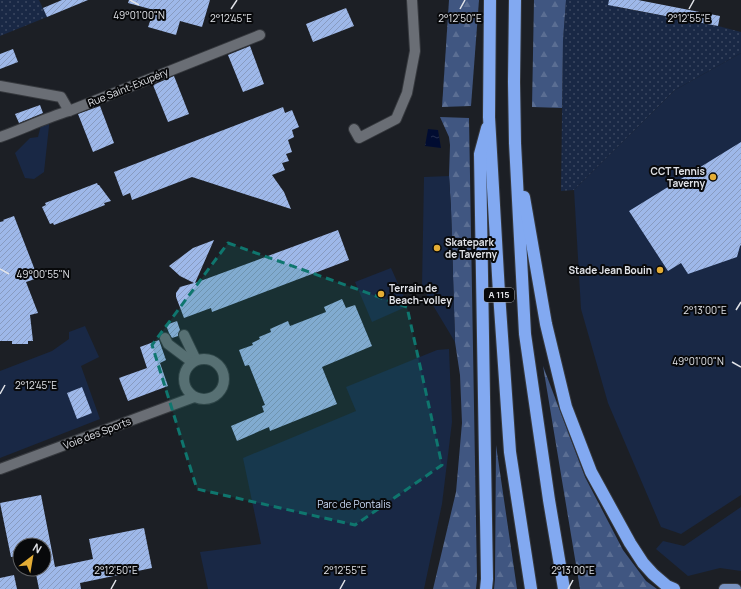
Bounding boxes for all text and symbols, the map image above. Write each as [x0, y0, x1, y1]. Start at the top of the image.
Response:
text: 49°01'00"N [113, 8, 165, 22]
text: 2°12'45"E [210, 11, 252, 25]
text: 2°12'50"E [438, 11, 482, 25]
text: 2°12'55"E [667, 11, 711, 25]
street label: Rue Saint-Exupéry [86, 64, 171, 110]
place label: CCT Tennis Taverny [651, 164, 706, 190]
marker: CCT Tennis Taverny [708, 172, 718, 182]
place label: Skatepark de Taverny [445, 235, 498, 261]
marker: Skatepark de Taverny [432, 243, 442, 253]
place label: Stade Jean Bouin [568, 263, 652, 277]
marker: Stade Jean Bouin [655, 265, 665, 275]
text: 49°00'55"N [16, 267, 70, 281]
place label: Terrain de Beach-volley [389, 281, 452, 307]
road number: A 115 [484, 288, 514, 302]
marker: Terrain de Beach-volley [376, 289, 386, 299]
text: 2°13'00"E [683, 303, 727, 317]
text: 49°01'00"N [672, 354, 724, 368]
text: 2°12'45"E [15, 378, 57, 392]
street label: Voie des Sports [61, 414, 133, 452]
park label: Parc de Pontalis [317, 497, 391, 511]
north arrow [12, 537, 52, 577]
text: N [30, 540, 45, 557]
text: 2°12'50"E [94, 563, 138, 577]
text: 2°12'55"E [323, 563, 367, 577]
text: 2°13'00"E [551, 563, 595, 577]

